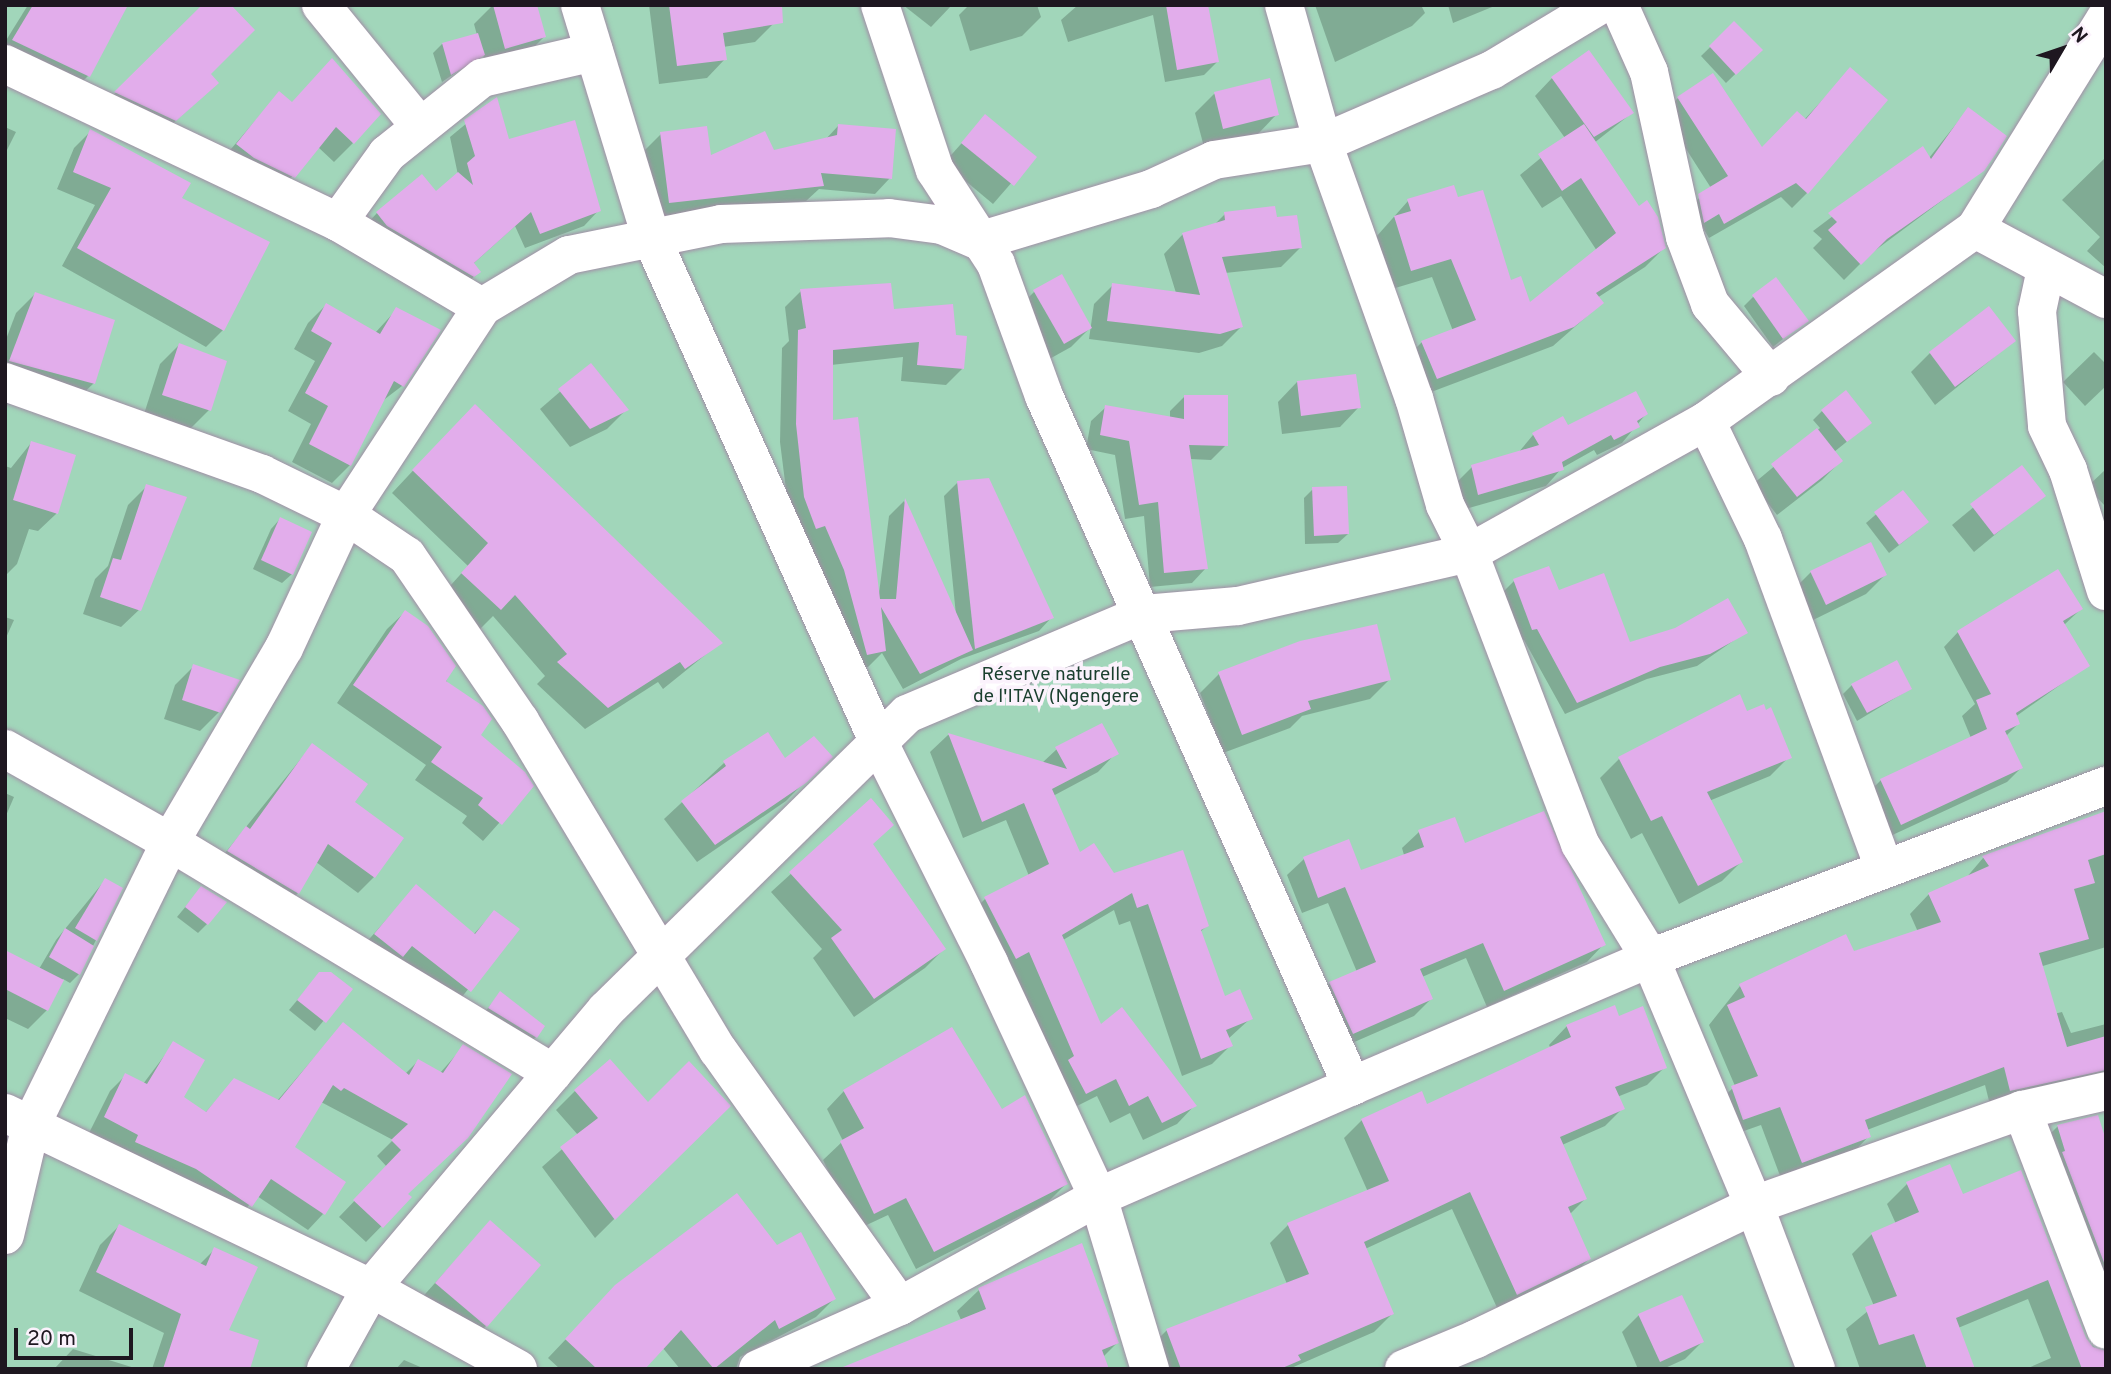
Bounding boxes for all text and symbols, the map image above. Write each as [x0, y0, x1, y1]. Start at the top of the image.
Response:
north arrow [2027, 14, 2097, 84]
text: N [2065, 23, 2092, 49]
park label: Réserve naturelle de l'ITAV (Ngengere [973, 665, 1139, 709]
scale bar [18, 1314, 136, 1358]
text: 20 m [27, 1326, 76, 1353]

